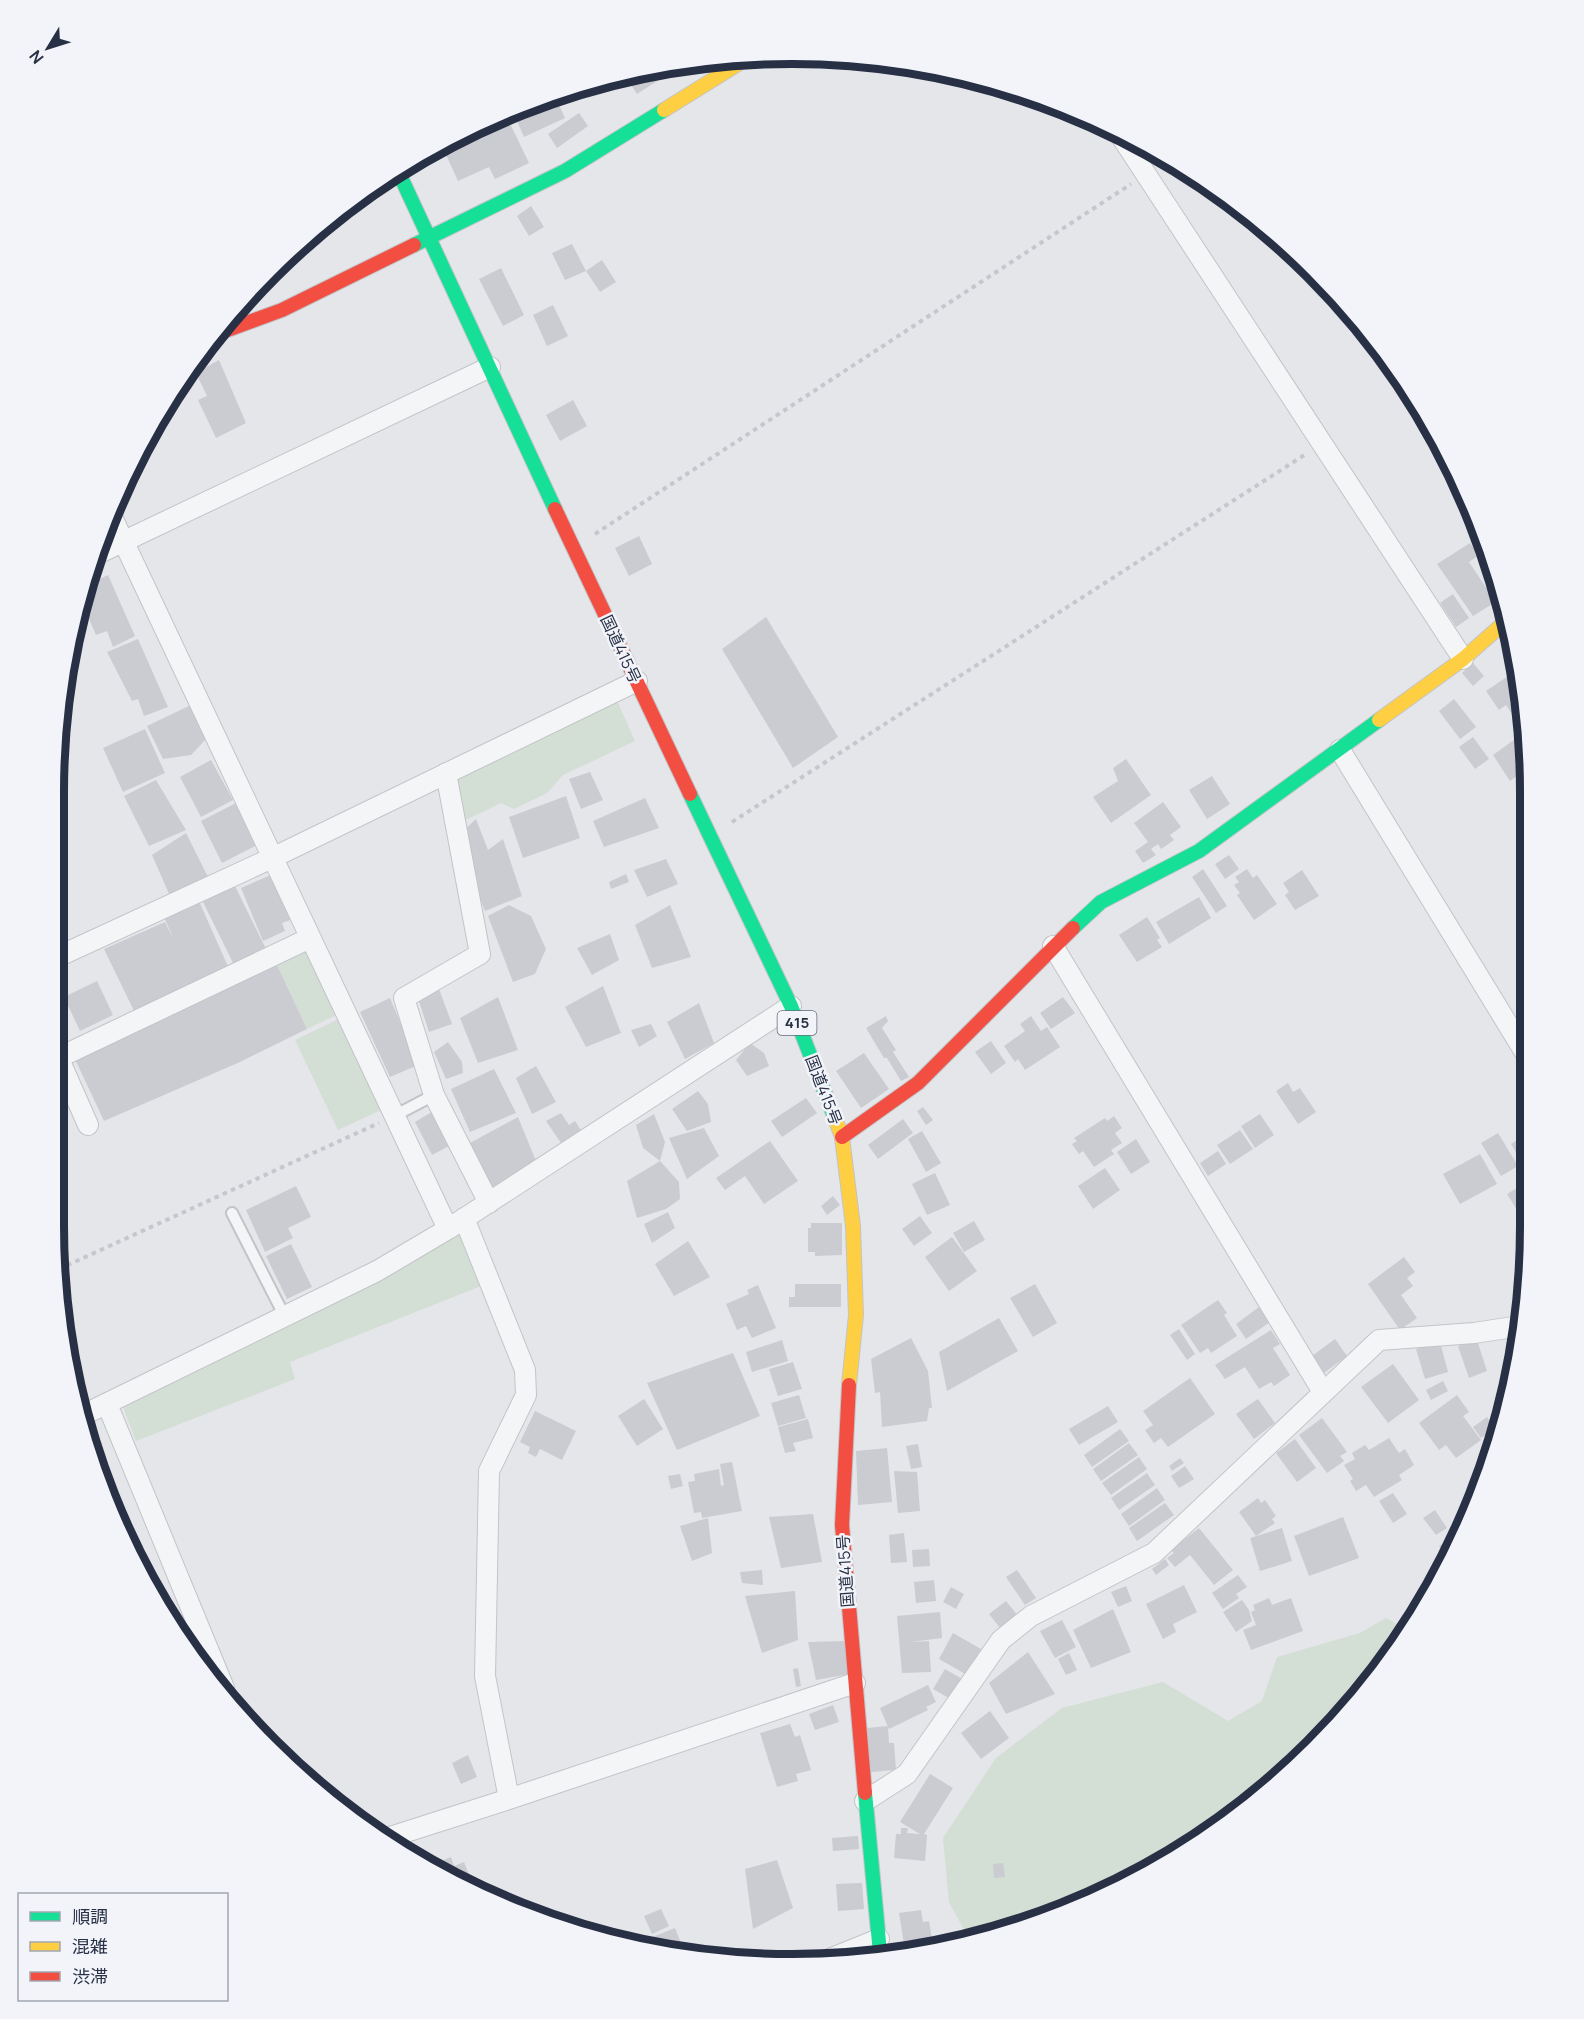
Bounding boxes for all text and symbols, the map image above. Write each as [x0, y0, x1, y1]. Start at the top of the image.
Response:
north arrow [18, 18, 78, 78]
text: N [24, 46, 48, 69]
street label: 国道415号 [596, 611, 646, 687]
road number: 415 [778, 1011, 816, 1035]
street label: 国道415号 [801, 1052, 847, 1128]
street label: 国道415号 [831, 1534, 859, 1608]
legend [18, 1893, 228, 2001]
text: 順調 [72, 1904, 108, 1928]
text: 混雑 [72, 1934, 108, 1958]
text: 渋滞 [72, 1964, 108, 1988]

